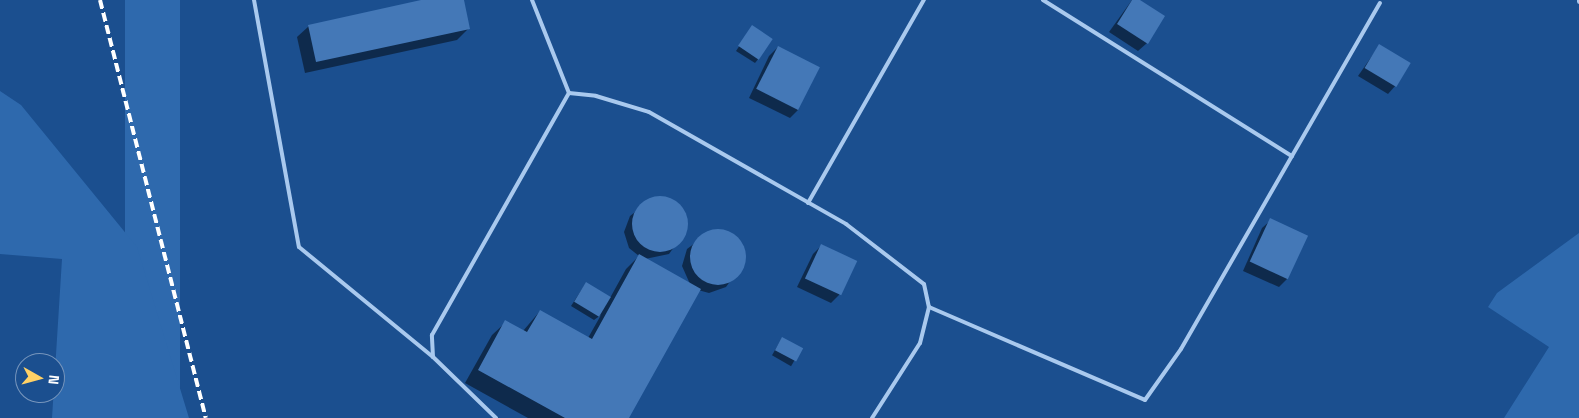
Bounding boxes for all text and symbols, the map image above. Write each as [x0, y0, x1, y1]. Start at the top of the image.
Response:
north arrow [15, 353, 65, 403]
text: N [44, 374, 63, 385]

